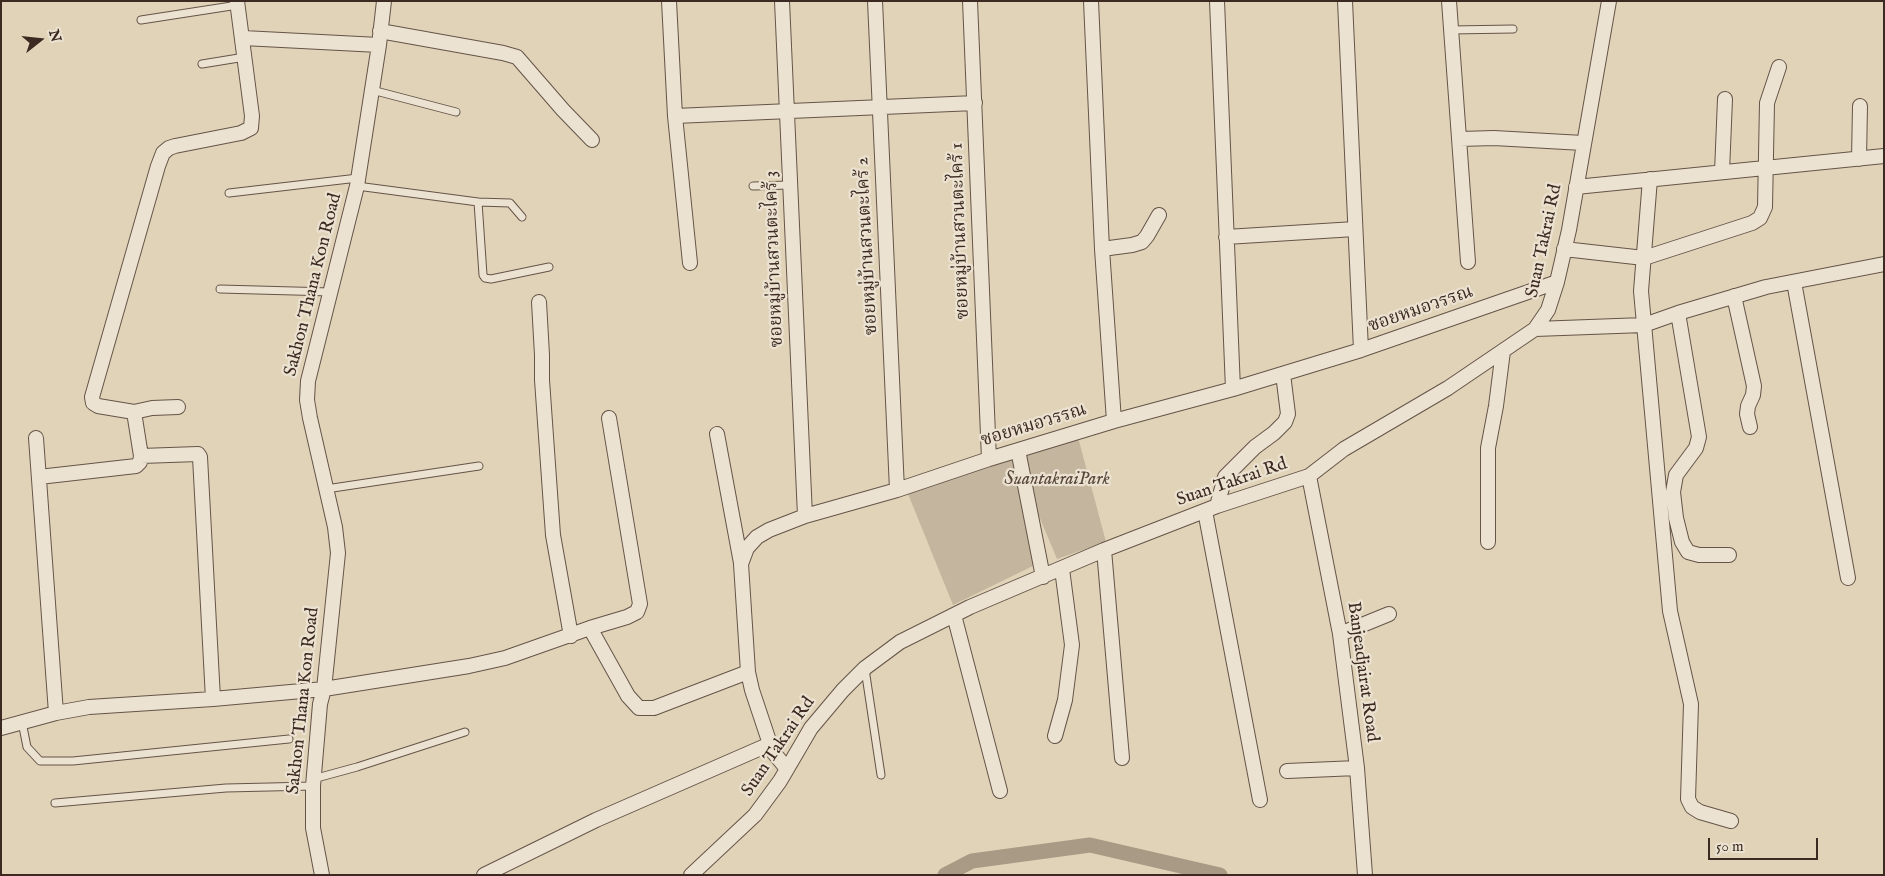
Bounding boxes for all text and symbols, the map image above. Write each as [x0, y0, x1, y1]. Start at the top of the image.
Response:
north arrow [15, 15, 65, 65]
text: N [44, 28, 65, 44]
street label: ซอยหมู่บ้านสวนตะไคร้ 1 [947, 142, 975, 320]
street label: ซอยหมู่บ้านสวนตะไคร้ 2 [853, 156, 883, 336]
street label: ซอยหมู่บ้านสวนตะไคร้ 3 [761, 170, 789, 348]
street label: Suan Takrai Rd [1522, 182, 1568, 300]
street label: Sakhon Thana Kon Road [281, 191, 347, 379]
street label: ซอยหมอวรรณ [1366, 282, 1476, 338]
street label: ซอยหมอวรรณ [979, 400, 1089, 452]
street label: Suan Takrai Rd [1174, 454, 1290, 512]
park label: SuantakraiPark [1004, 469, 1110, 491]
street label: Banjeadjairat Road [1341, 601, 1383, 743]
street label: Sakhon Thana Kon Road [283, 606, 325, 796]
street label: Suan Takrai Rd [738, 693, 820, 801]
scale bar [1710, 828, 1820, 860]
text: 50 m [1716, 837, 1744, 856]

